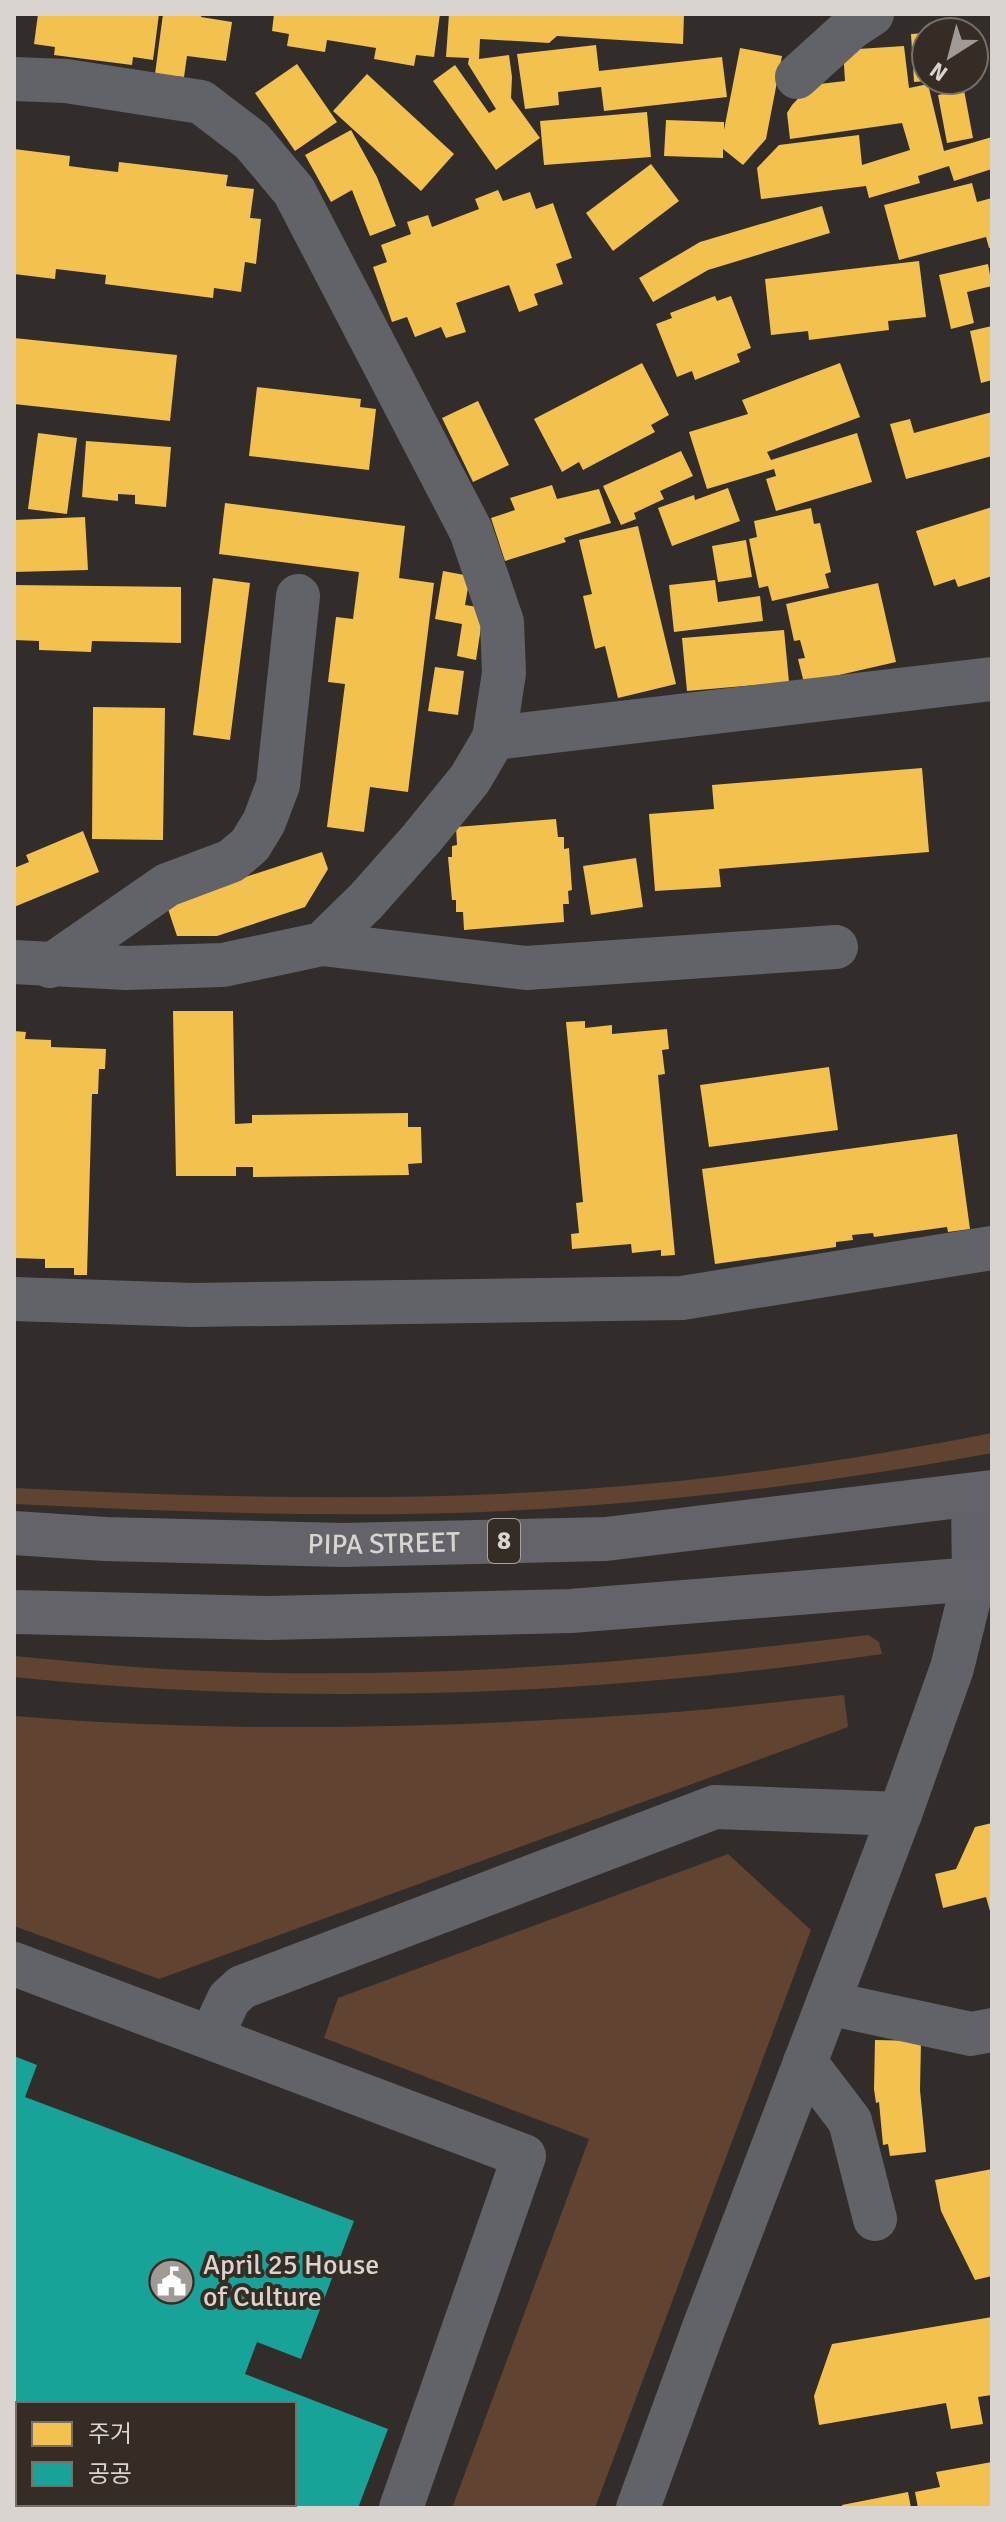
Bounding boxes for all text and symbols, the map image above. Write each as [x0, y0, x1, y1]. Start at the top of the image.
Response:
north arrow [910, 16, 990, 96]
text: N [924, 56, 953, 87]
road number: 8 [488, 1519, 520, 1563]
street label: PIPA STREET [307, 1525, 461, 1562]
place label: April 25 House of Culture [203, 2248, 379, 2314]
public building icon: April 25 House of Culture [148, 2257, 196, 2305]
legend [16, 2402, 296, 2506]
text: 주거 [88, 2419, 132, 2449]
text: 공공 [88, 2459, 132, 2489]

